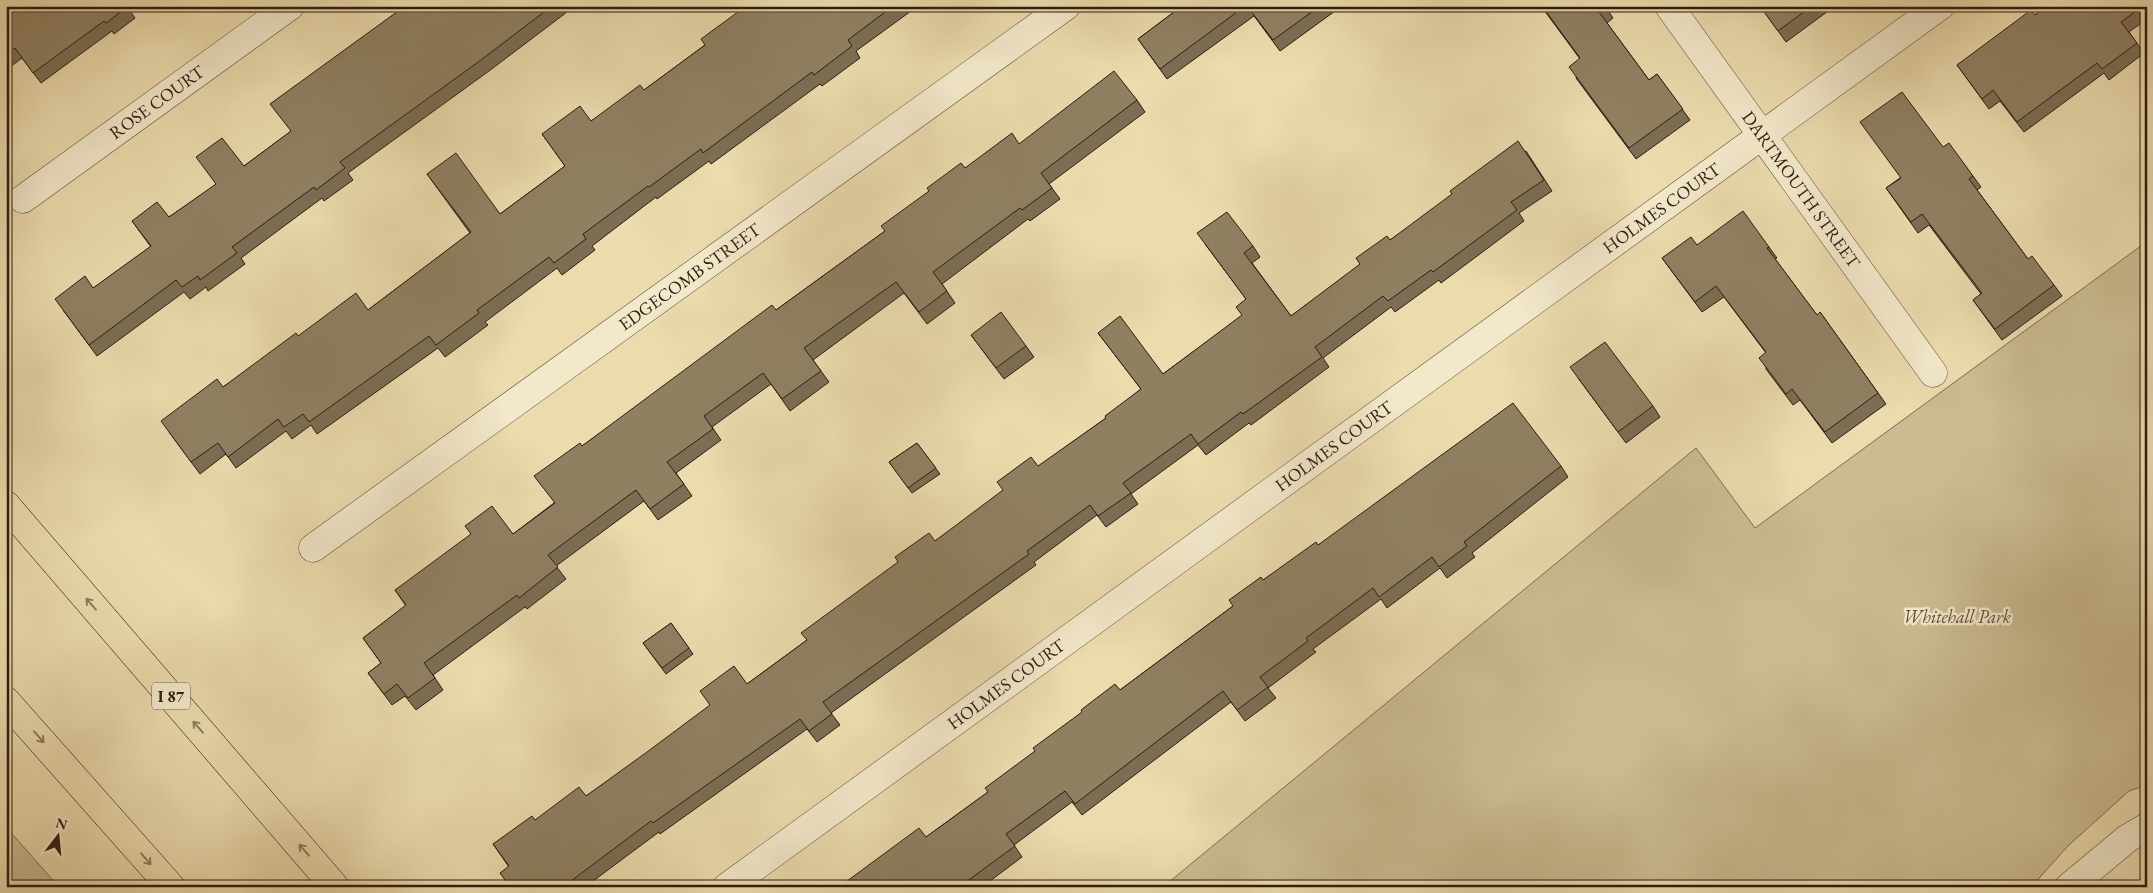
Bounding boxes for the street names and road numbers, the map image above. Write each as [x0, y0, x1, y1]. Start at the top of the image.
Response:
street label: ROSE COURT [104, 59, 209, 144]
street label: DARTMOUTH STREET [1737, 106, 1866, 273]
street label: HOLMES COURT [1598, 157, 1725, 258]
street label: EDGECOMB STREET [614, 217, 766, 335]
street label: HOLMES COURT [1270, 395, 1398, 496]
street label: HOLMES COURT [942, 633, 1070, 734]
road number: I 87 [152, 682, 190, 709]

